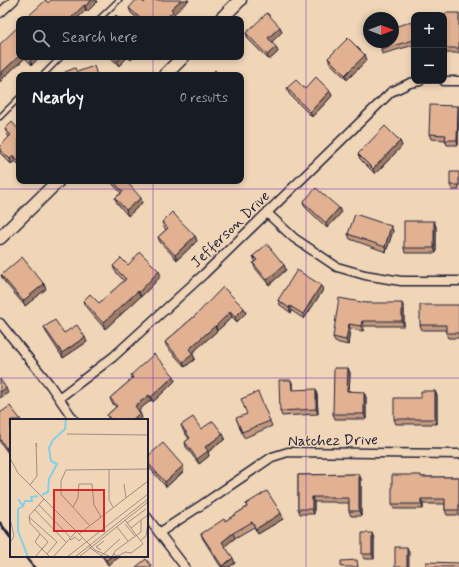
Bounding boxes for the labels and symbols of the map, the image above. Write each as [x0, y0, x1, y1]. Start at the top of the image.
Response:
north arrow [363, 12, 399, 48]
street label: Jefferson Drive [187, 187, 275, 273]
inset map [10, 419, 148, 557]
street label: Natchez Drive [288, 430, 378, 452]

